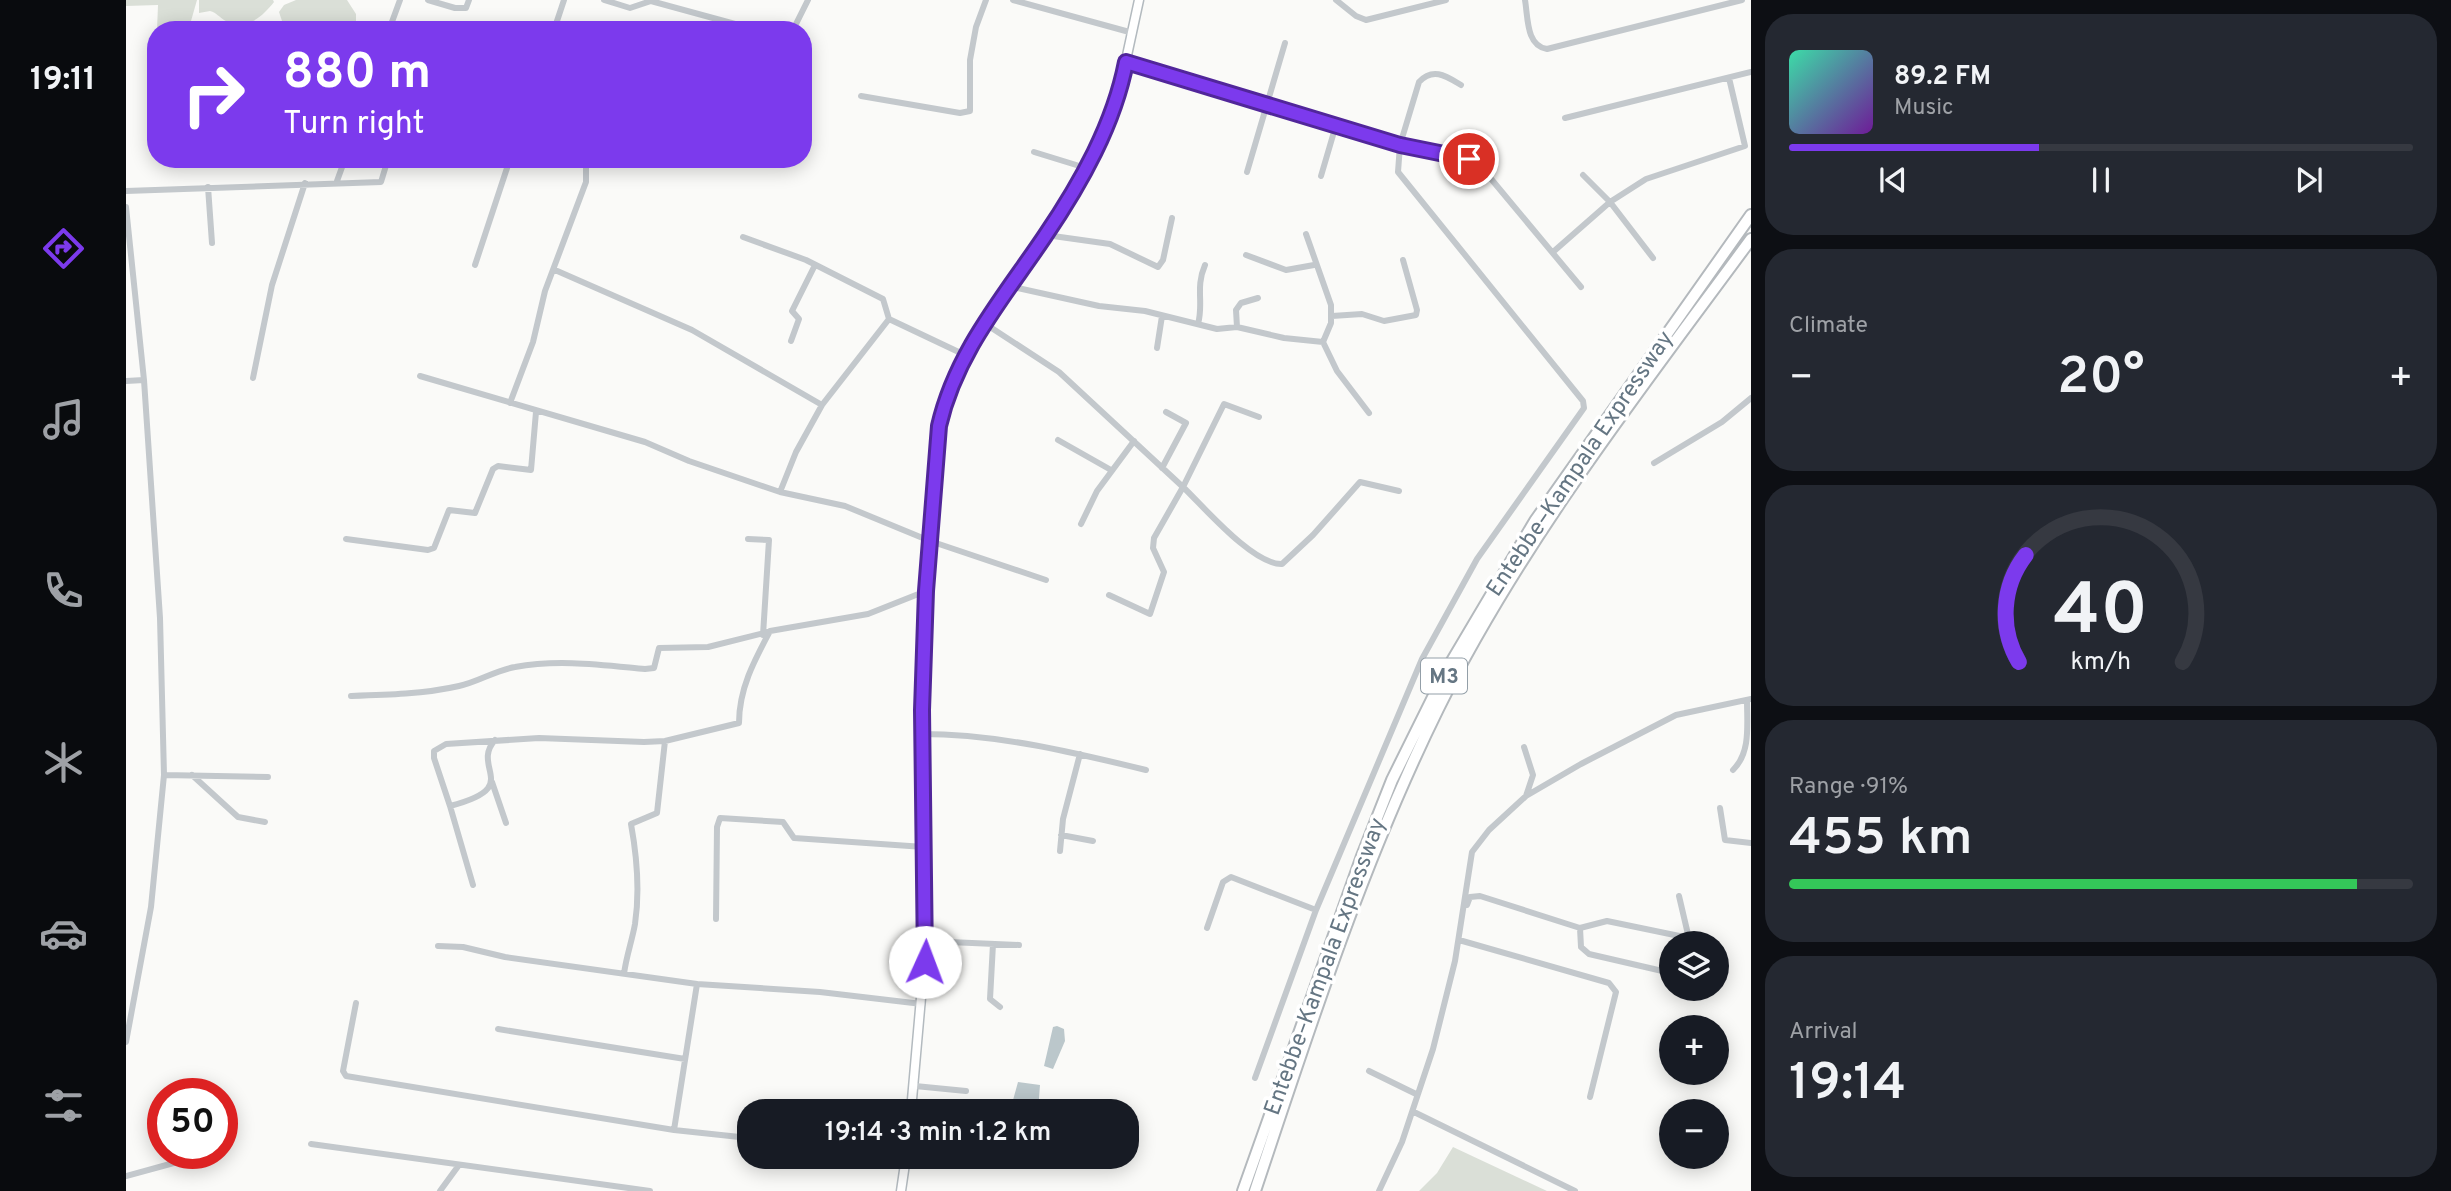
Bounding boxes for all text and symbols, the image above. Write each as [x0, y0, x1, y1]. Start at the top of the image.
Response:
text: 880 m [283, 44, 431, 106]
icon: right [168, 49, 259, 140]
text: 19:11 [30, 61, 96, 101]
text: 89.2 FM [1894, 61, 1991, 94]
text: Music [1894, 94, 1954, 123]
text: Turn right [283, 105, 425, 145]
pin [1439, 129, 1499, 189]
icon: arrive [1450, 140, 1488, 178]
icon: previous [1874, 161, 1912, 199]
icon: pause [2082, 161, 2120, 199]
icon: next [2290, 161, 2328, 199]
icon: directions [39, 224, 88, 273]
text: Climate [1789, 312, 1868, 341]
street label: Entebbe–Kampala Expressway [1481, 326, 1681, 603]
text: 20° [2057, 346, 2145, 412]
text: − [1789, 355, 1814, 404]
text: + [2388, 355, 2413, 404]
icon: music [39, 395, 88, 444]
icon: phone [39, 566, 88, 615]
text: 40 [2054, 568, 2148, 660]
text: km/h [2071, 646, 2131, 678]
road number: M3 [1421, 658, 1467, 694]
icon: climate [39, 738, 88, 787]
text: Range · 91% [1789, 773, 1908, 802]
text: 455 km [1789, 807, 1972, 873]
street label: Entebbe–Kampala Expressway [1259, 814, 1394, 1120]
icon: car [39, 909, 88, 958]
position arrow [888, 925, 962, 999]
map controls [1659, 931, 1729, 1169]
button: layers [1659, 931, 1729, 1001]
button: + [1659, 1015, 1729, 1085]
text: Arrival [1789, 1018, 1858, 1047]
text: 19:14 [1789, 1052, 1906, 1118]
speed limit sign: 50 [147, 1078, 238, 1169]
icon: filters [39, 1081, 88, 1130]
button: − [1659, 1099, 1729, 1169]
text: 19:14 · 3 min · 1.2 km [825, 1117, 1051, 1150]

